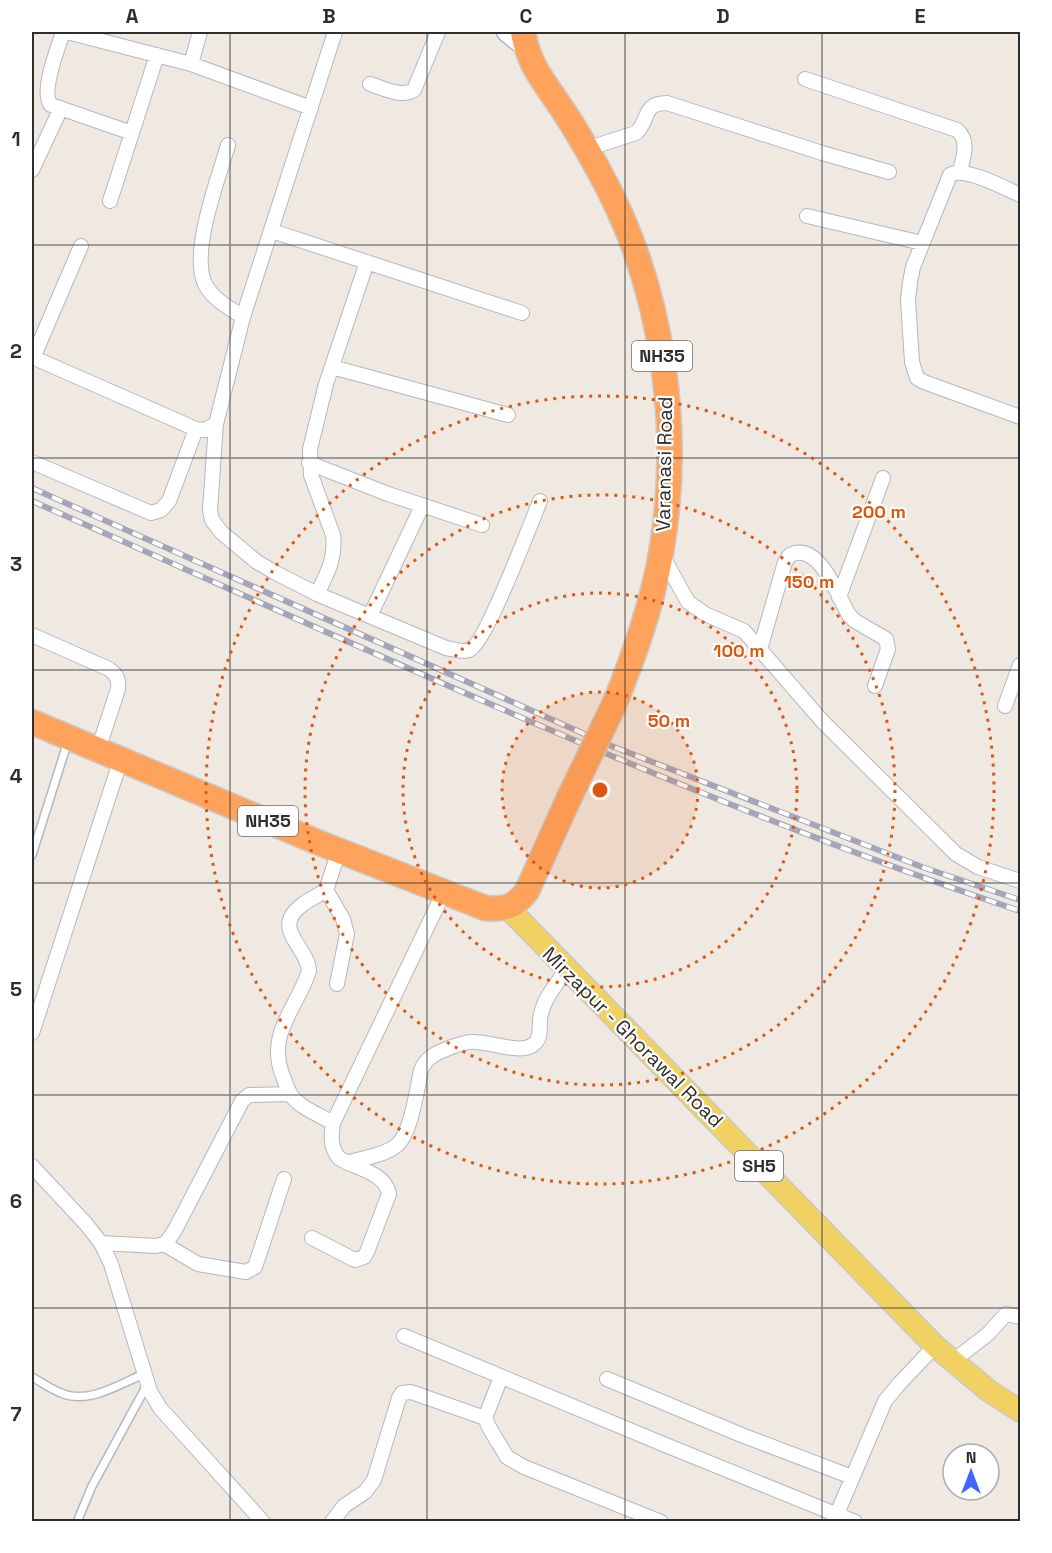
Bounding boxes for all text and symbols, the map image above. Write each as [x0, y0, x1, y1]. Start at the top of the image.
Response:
text: A [126, 3, 139, 29]
text: B [322, 3, 336, 29]
text: C [520, 3, 533, 29]
text: D [716, 3, 730, 29]
text: E [914, 3, 926, 29]
text: 1 [11, 126, 21, 152]
text: 2 [10, 338, 22, 364]
road number: NH35 [632, 341, 692, 371]
street label: Varanasi Road [650, 396, 678, 532]
text: 200 m [852, 500, 906, 523]
text: 3 [10, 551, 22, 577]
text: 150 m [784, 570, 834, 593]
text: 100 m [713, 639, 765, 662]
text: 50 m [648, 709, 690, 732]
text: 4 [10, 763, 23, 789]
centre of rings [590, 780, 610, 800]
road number: NH35 [238, 806, 298, 836]
street label: Mirzapur - Ghorawal Road [537, 941, 729, 1133]
text: 5 [10, 976, 22, 1002]
road number: SH5 [735, 1151, 783, 1181]
text: 6 [10, 1188, 22, 1214]
text: 7 [10, 1401, 22, 1427]
north arrow [941, 1442, 1001, 1502]
text: N [966, 1447, 976, 1468]

